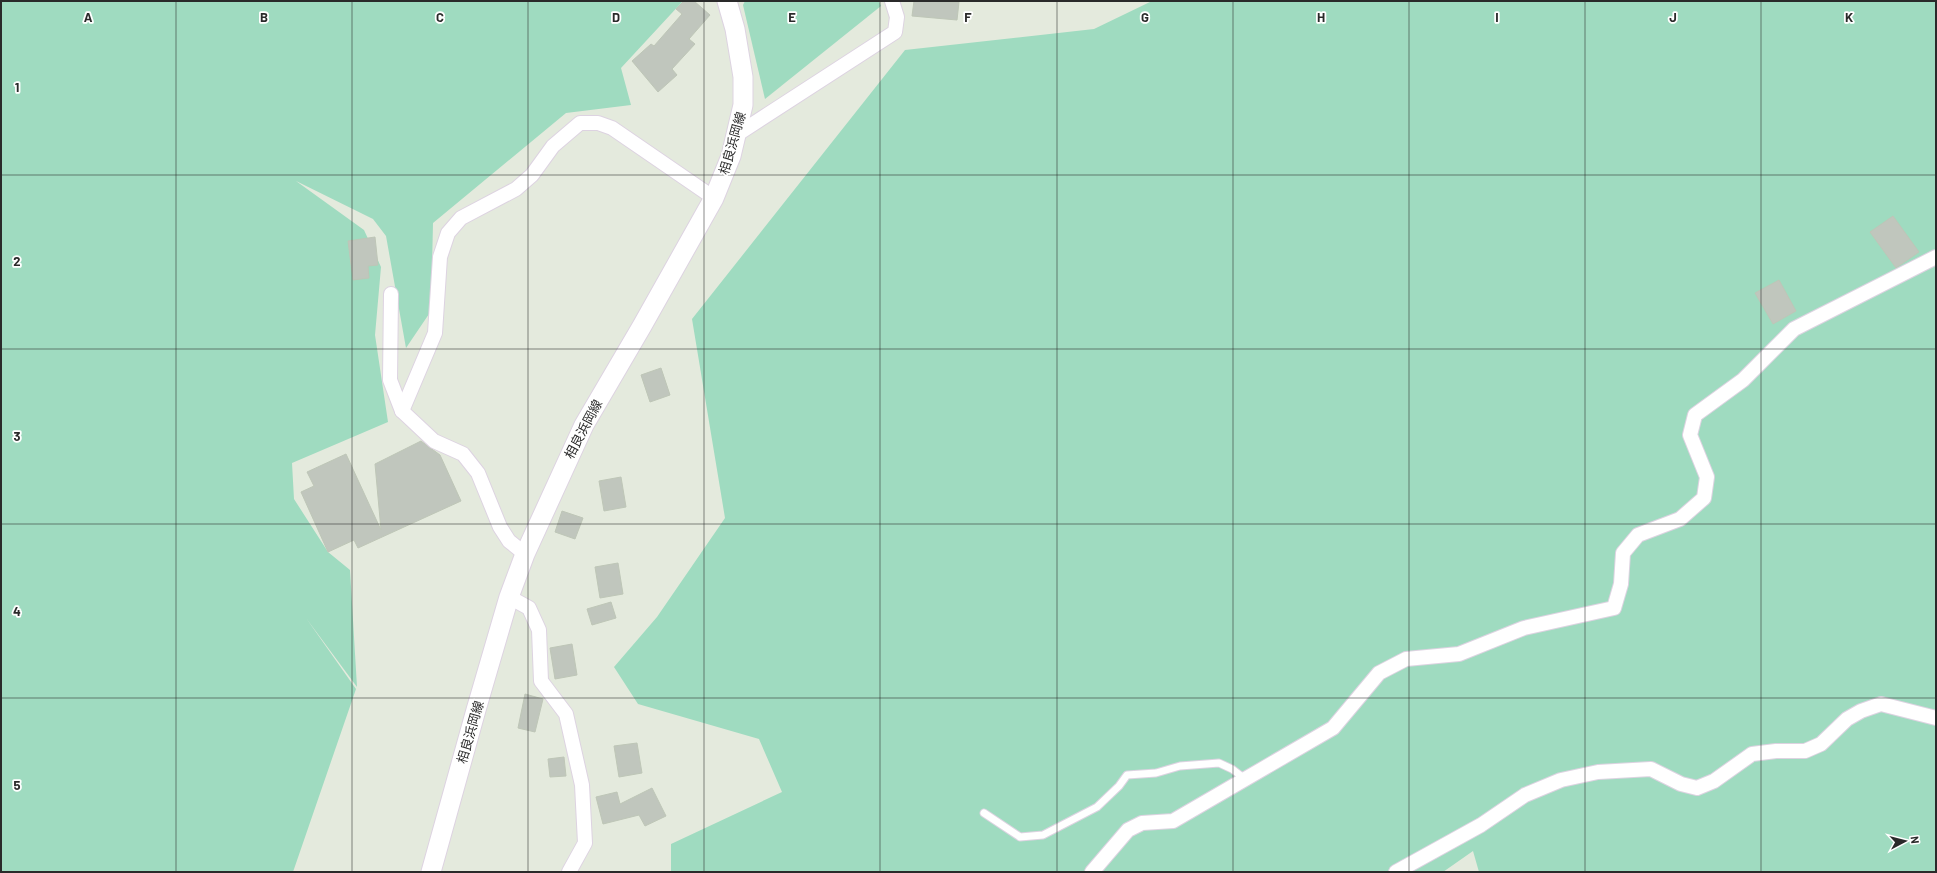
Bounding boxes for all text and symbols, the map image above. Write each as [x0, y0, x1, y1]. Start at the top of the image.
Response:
text: A [84, 9, 93, 25]
text: B [260, 9, 268, 25]
text: C [436, 9, 444, 25]
text: D [612, 9, 620, 25]
text: E [788, 9, 796, 25]
text: F [964, 9, 972, 25]
text: G [1141, 9, 1149, 25]
text: H [1317, 9, 1325, 25]
text: I [1495, 9, 1499, 25]
text: J [1669, 9, 1677, 25]
text: K [1845, 9, 1853, 25]
text: 1 [15, 79, 19, 95]
street label: 相良浜岡線 [715, 110, 749, 176]
text: 2 [13, 253, 21, 269]
street label: 相良浜岡線 [561, 397, 605, 461]
text: 3 [13, 428, 21, 444]
text: 4 [13, 603, 21, 619]
street label: 相良浜岡線 [453, 699, 487, 765]
text: 5 [13, 777, 21, 793]
north arrow [1885, 821, 1925, 861]
text: N [1909, 835, 1922, 844]

